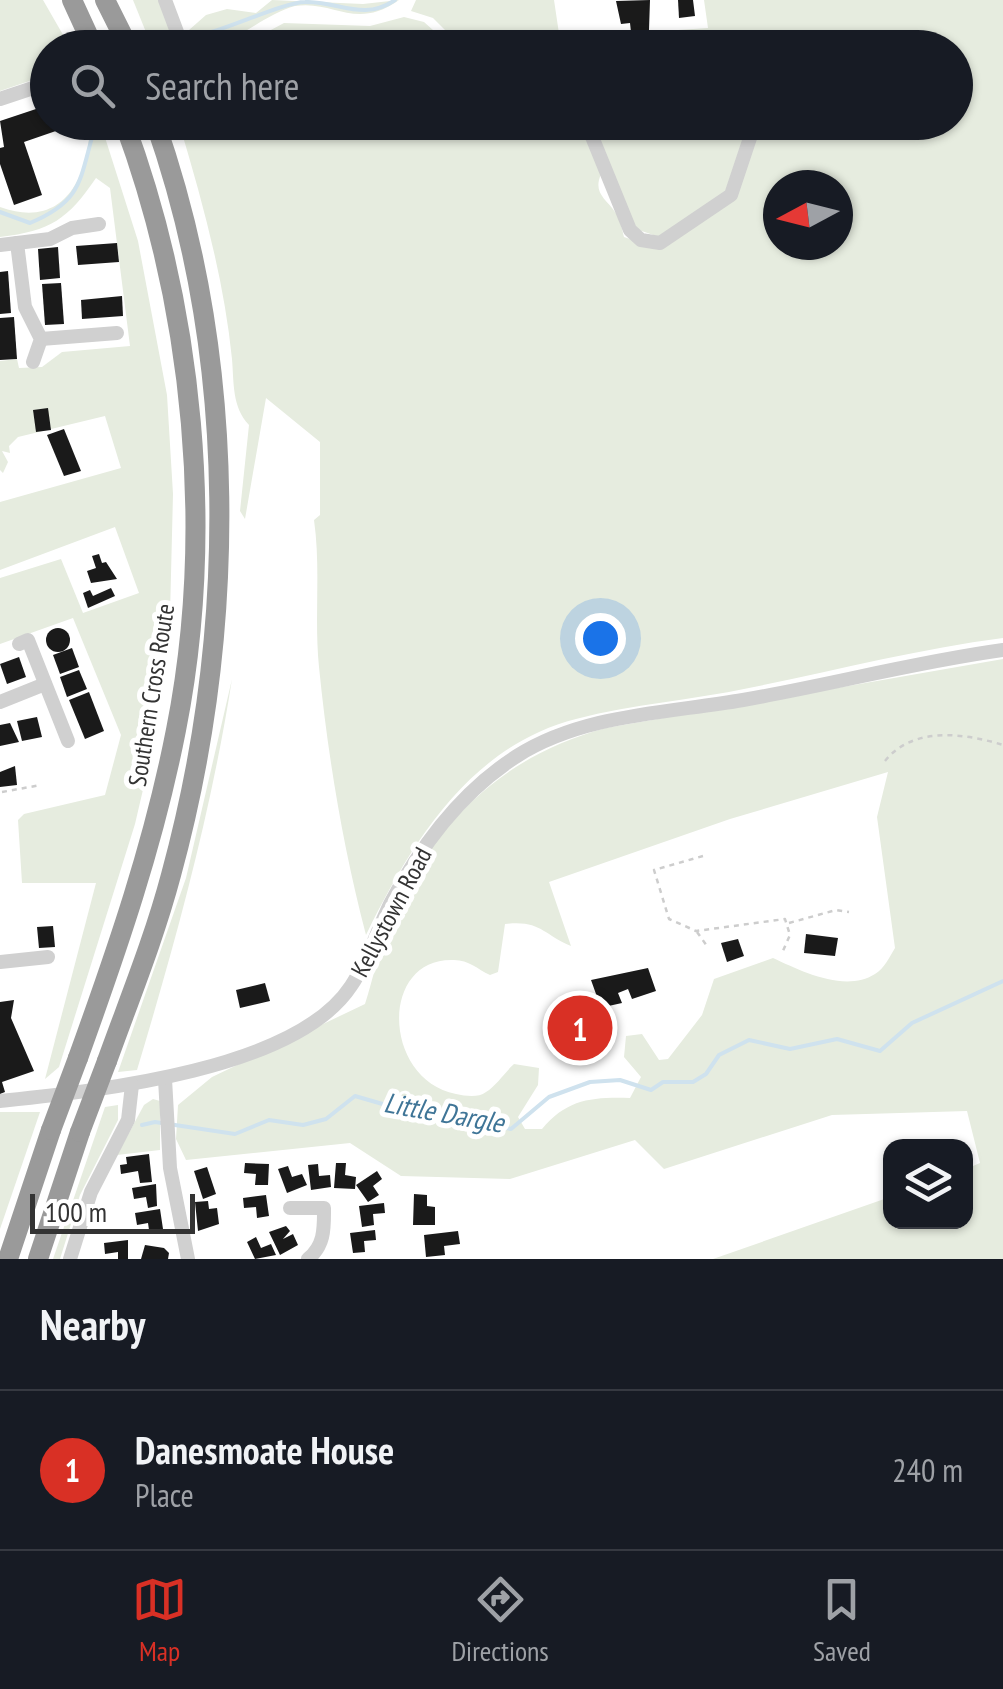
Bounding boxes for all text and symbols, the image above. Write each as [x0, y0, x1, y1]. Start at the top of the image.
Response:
search box [30, 30, 973, 140]
icon: search [65, 58, 120, 113]
text: Search here [145, 61, 299, 110]
north arrow [763, 170, 853, 260]
street label: Southern Cross Route [121, 601, 181, 789]
your location [575, 613, 626, 664]
street label: Kellystown Road [344, 842, 438, 982]
pin: 1 [548, 990, 612, 1066]
water label: Little Dargle [381, 1083, 509, 1141]
map controls [883, 1139, 973, 1229]
button: layers [883, 1139, 973, 1229]
scale bar [30, 1189, 195, 1234]
text: 100 m [45, 1193, 107, 1230]
text: Nearby [40, 1297, 145, 1352]
text: Danesmoate House [135, 1425, 394, 1474]
text: 1 [65, 1449, 80, 1491]
text: 240 m [892, 1449, 963, 1491]
text: Place [135, 1474, 194, 1516]
tab: Map [132, 1572, 187, 1669]
tab: Directions [451, 1572, 549, 1669]
tab: Saved [813, 1572, 871, 1669]

